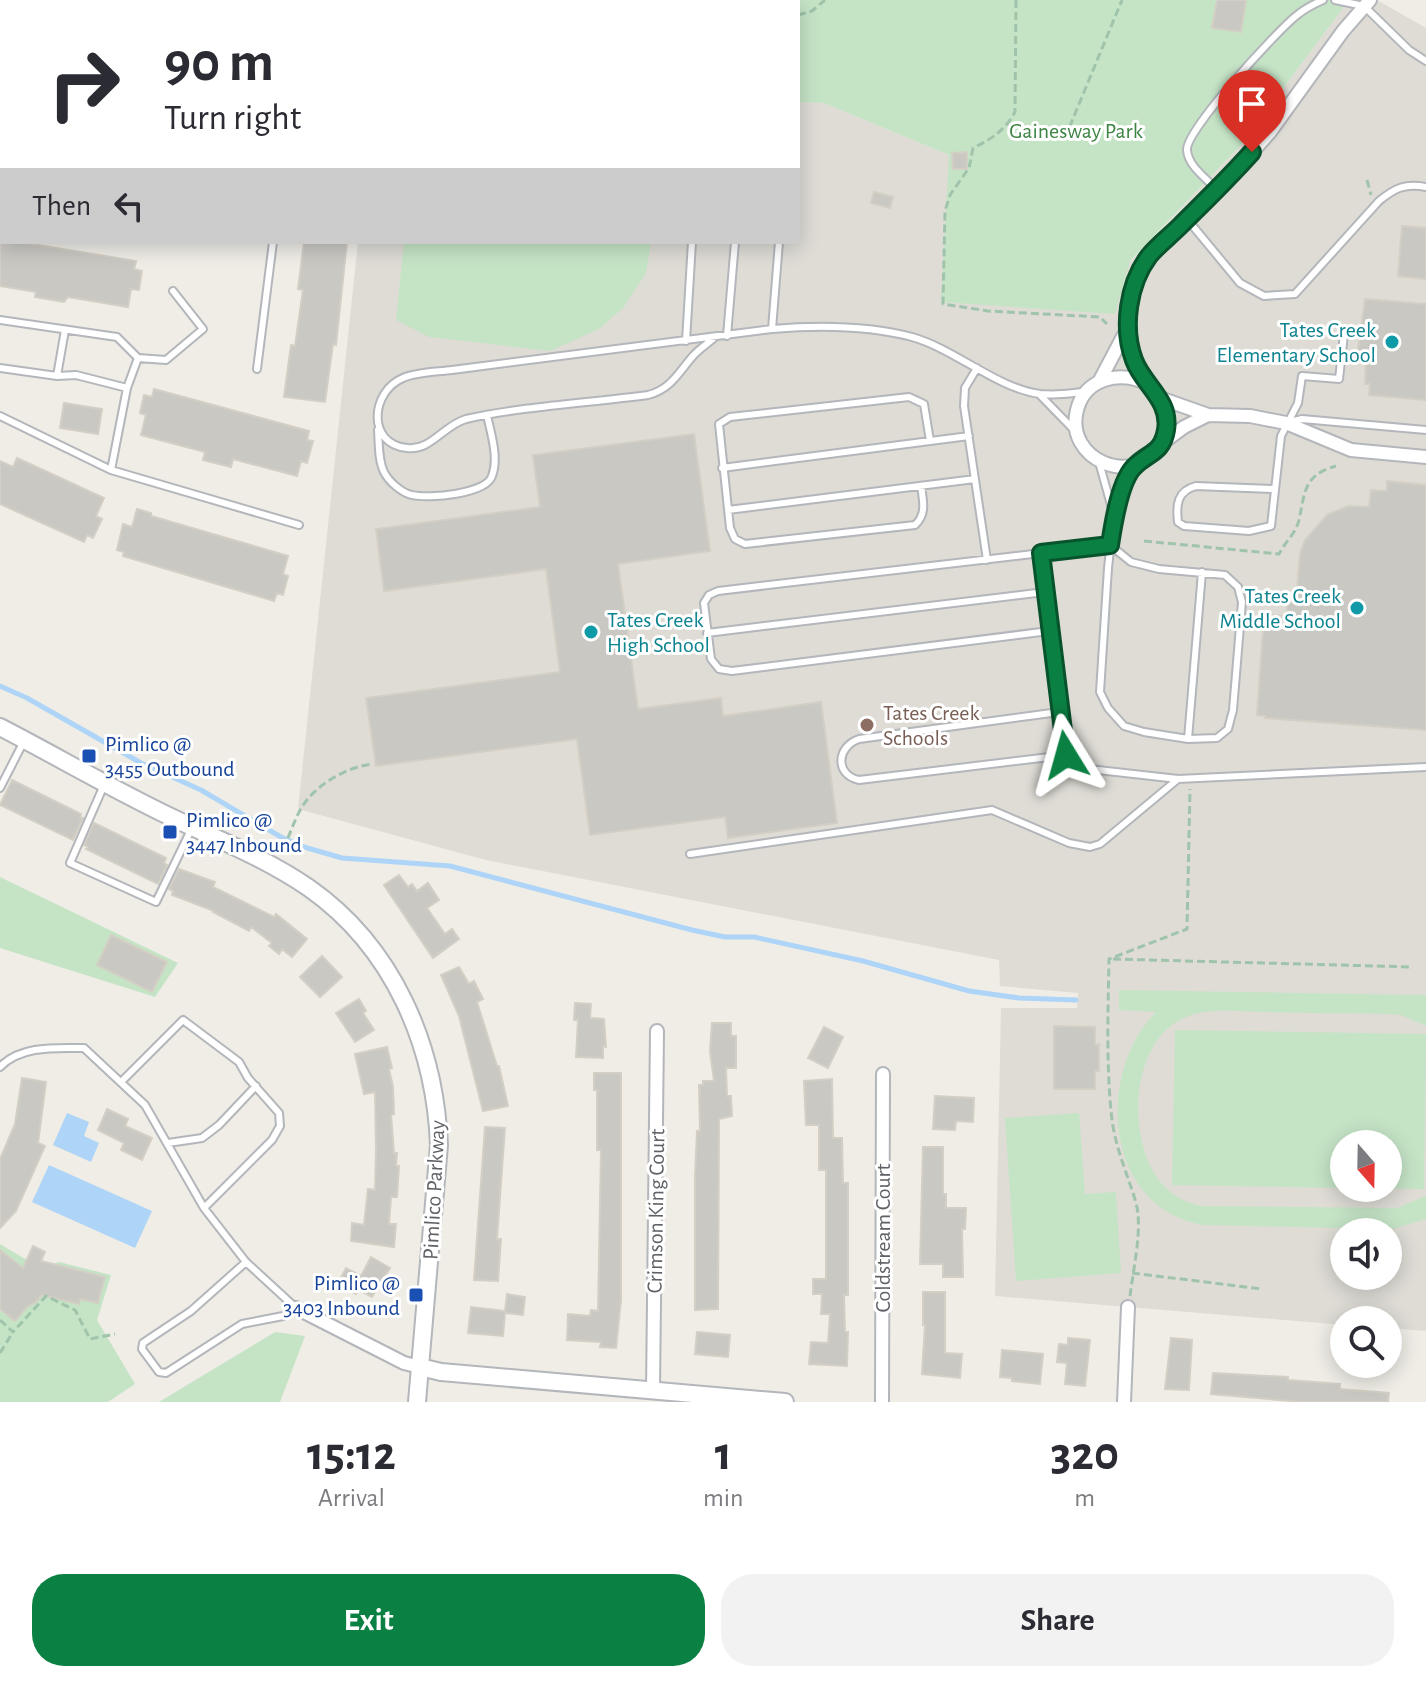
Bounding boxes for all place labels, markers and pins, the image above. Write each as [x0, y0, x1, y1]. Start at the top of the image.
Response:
pin [1218, 70, 1286, 152]
place label: Tates Creek Elementary School [1216, 319, 1376, 366]
marker: Tates Creek Elementary School [1383, 333, 1401, 351]
place label: Tates Creek Middle School [1219, 585, 1341, 632]
marker: Tates Creek Middle School [1348, 599, 1366, 617]
place label: Tates Creek High School [607, 609, 710, 656]
marker: Tates Creek High School [582, 623, 600, 641]
place label: Tates Creek Schools [883, 702, 980, 749]
marker: Tates Creek Schools [858, 716, 876, 734]
place label: Pimlico @ 3455 Outbound [105, 733, 235, 780]
marker: Pimlico @ 3455 Outbound [80, 747, 98, 765]
place label: Pimlico @ 3447 Inbound [186, 809, 302, 856]
marker: Pimlico @ 3447 Inbound [161, 823, 179, 841]
place label: Pimlico @ 3403 Inbound [283, 1272, 400, 1319]
marker: Pimlico @ 3403 Inbound [407, 1286, 425, 1304]

